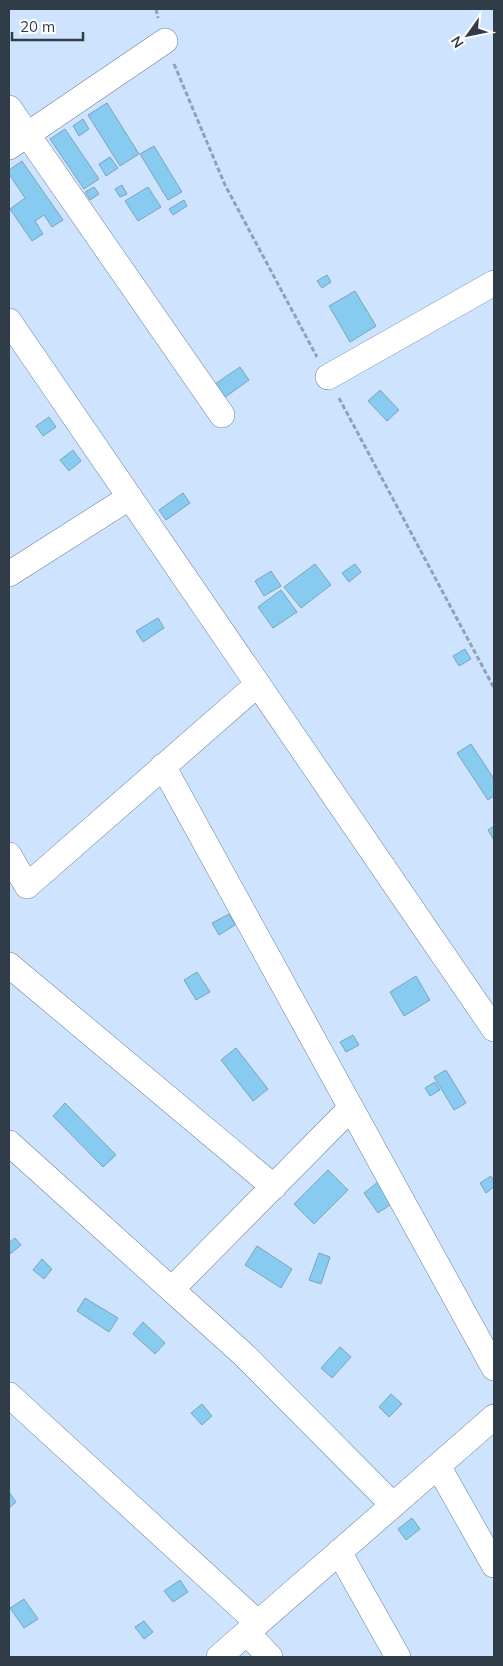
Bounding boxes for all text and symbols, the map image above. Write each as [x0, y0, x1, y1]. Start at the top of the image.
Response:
scale bar [12, 10, 84, 42]
north arrow [443, 10, 493, 60]
text: 20 m [20, 17, 55, 36]
text: N [447, 33, 468, 51]

